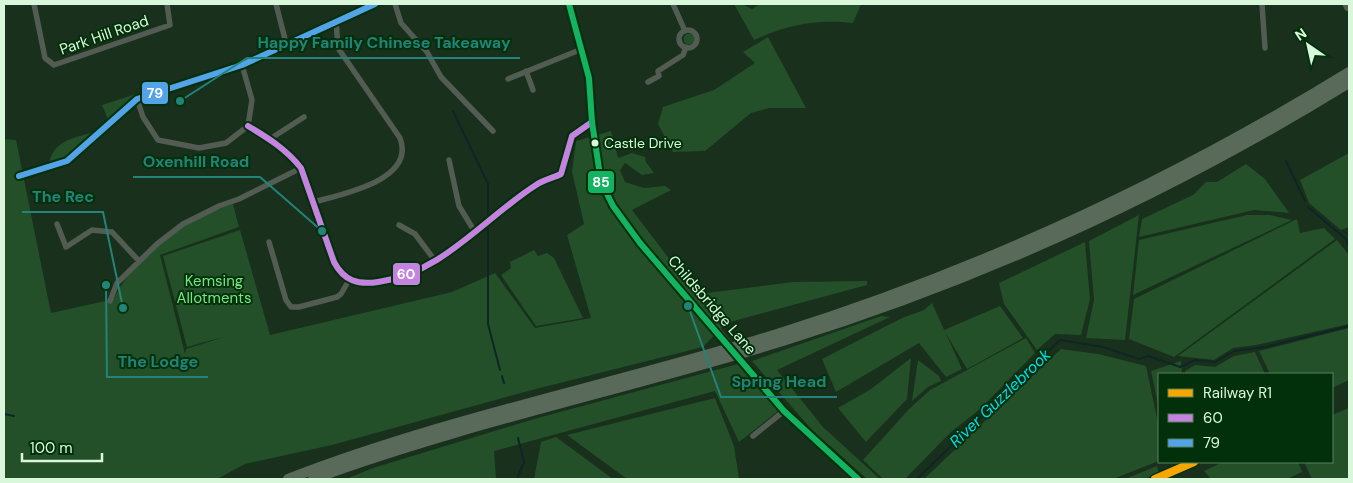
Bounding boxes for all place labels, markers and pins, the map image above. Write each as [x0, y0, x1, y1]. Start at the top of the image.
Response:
callout: Happy Family Chinese Takeaway [247, 27, 520, 58]
place label: Castle Drive [604, 134, 682, 152]
marker: Castle Drive [590, 138, 600, 148]
callout: Oxenhill Road [133, 146, 260, 177]
callout: The Rec [22, 181, 103, 212]
callout: The Lodge [107, 346, 208, 377]
callout: Spring Head [721, 366, 837, 397]

